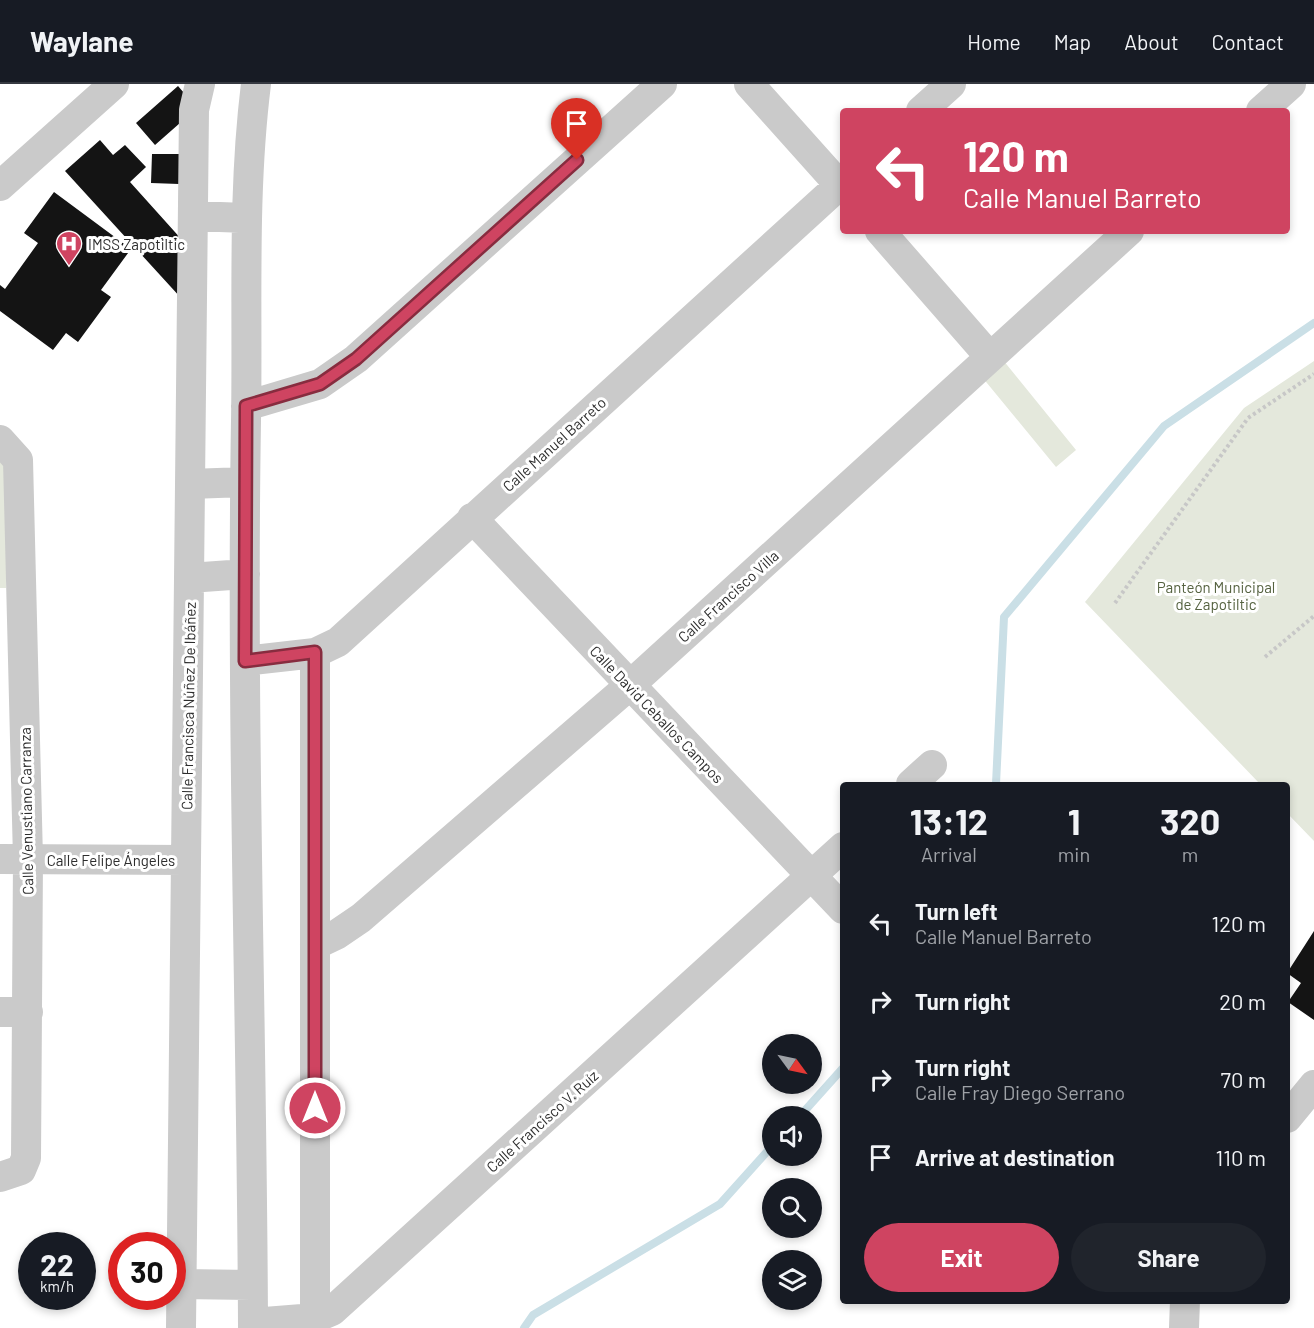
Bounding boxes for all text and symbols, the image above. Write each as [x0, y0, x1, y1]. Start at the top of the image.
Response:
text: Waylane [30, 24, 134, 58]
text: Home [967, 29, 1021, 54]
text: Map [1054, 29, 1091, 54]
text: About [1124, 29, 1179, 54]
text: Contact [1212, 29, 1284, 54]
pin [551, 98, 602, 160]
icon: arrive [560, 107, 593, 140]
text: 120 m [963, 130, 1069, 180]
icon: left [864, 132, 942, 210]
text: Calle Manuel Barreto [963, 181, 1202, 213]
hospital icon: IMSS Zapotiltic [54, 229, 84, 267]
place label: IMSS Zapotiltic [88, 235, 185, 253]
street label: Calle Manuel Barreto [499, 393, 609, 495]
street label: Calle Francisco Villa [674, 546, 782, 646]
park label: Panteón Municipal de Zapotiltic [1157, 578, 1275, 613]
street label: Calle Francisca Núñez De Ibáñez [177, 602, 199, 810]
street label: Calle David Ceballos Campos [587, 641, 727, 787]
street label: Calle Venustiano Carranza [16, 727, 36, 895]
text: 13:12 [910, 799, 988, 842]
text: 1 [1068, 799, 1080, 842]
text: 320 [1160, 799, 1220, 842]
text: Arrival [921, 842, 977, 866]
text: min [1058, 842, 1090, 866]
text: m [1182, 842, 1198, 866]
street label: Calle Felipe Ángeles [47, 851, 175, 869]
text: Turn left [915, 898, 998, 924]
icon: left [864, 907, 897, 940]
text: 120 m [1211, 910, 1266, 936]
text: Calle Manuel Barreto [915, 924, 1092, 948]
icon: right [864, 985, 897, 1018]
text: Turn right [915, 988, 1010, 1014]
text: 20 m [1219, 988, 1266, 1014]
north arrow [762, 1034, 822, 1094]
map controls [762, 1034, 822, 1310]
text: Turn right [915, 1054, 1010, 1080]
icon: right [864, 1063, 897, 1096]
street label: Calle Francisco V. Ruíz [482, 1066, 602, 1176]
text: 70 m [1221, 1066, 1266, 1092]
position arrow [283, 1076, 347, 1140]
text: Calle Fray Diego Serrano [915, 1080, 1125, 1104]
button: sound [762, 1106, 822, 1166]
icon: arrive [864, 1141, 897, 1174]
text: Arrive at destination [915, 1144, 1114, 1170]
text: 110 m [1216, 1144, 1266, 1170]
button: search [762, 1178, 822, 1238]
button: Exit [864, 1223, 1059, 1292]
button: Share [1071, 1223, 1266, 1292]
speed limit sign: 30 [108, 1232, 186, 1310]
text: 22 [40, 1246, 74, 1282]
button: layers [762, 1250, 822, 1310]
text: km/h [40, 1277, 74, 1295]

